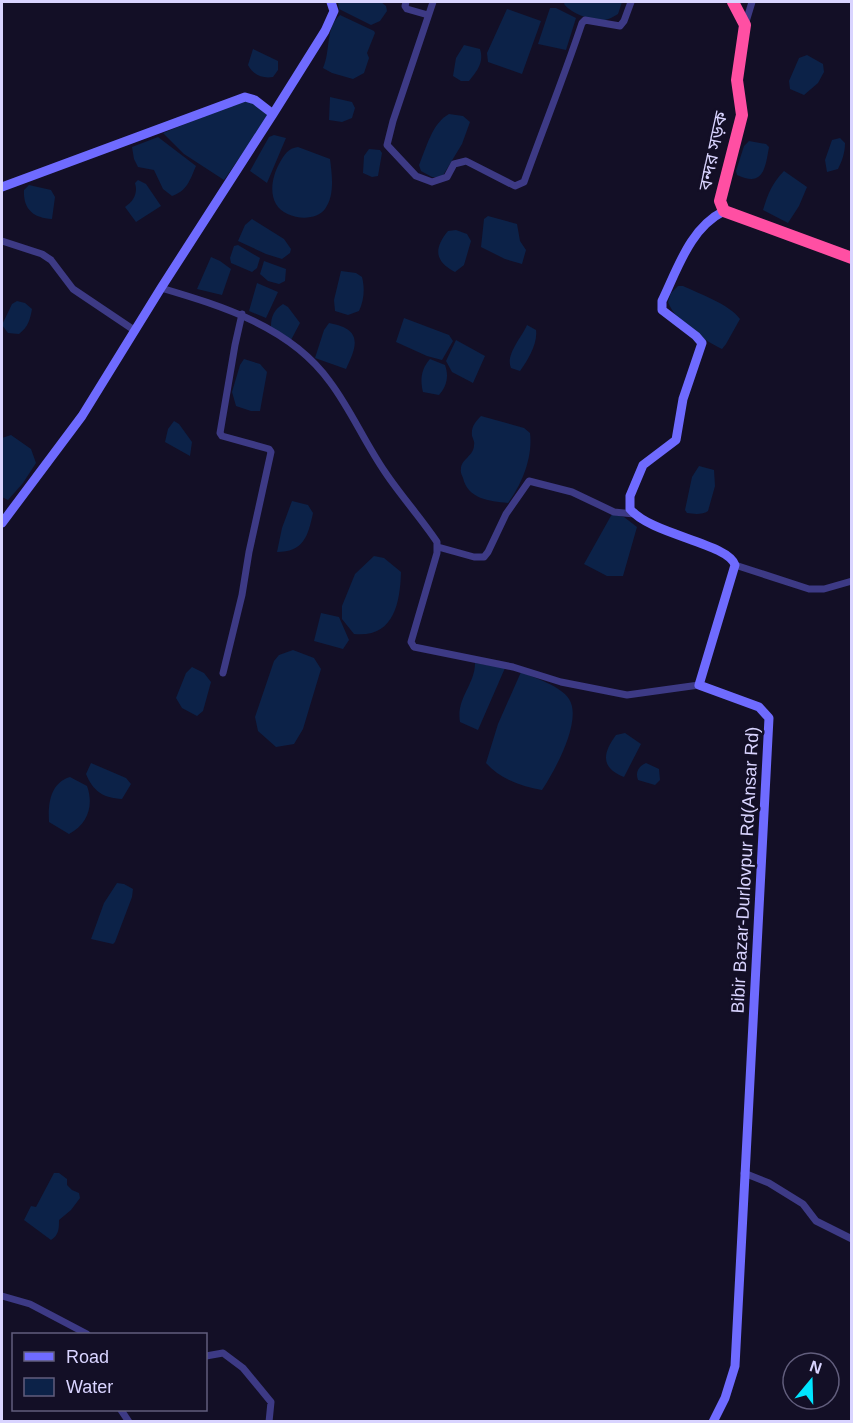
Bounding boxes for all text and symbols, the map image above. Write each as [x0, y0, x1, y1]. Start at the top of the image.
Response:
street label: বন্দর সড়ক [695, 109, 731, 193]
street label: Bibir Bazar-Durlovpur Rd(Ansar Rd) [728, 726, 762, 1014]
legend [12, 1333, 207, 1411]
text: Road [66, 1347, 109, 1367]
north arrow [781, 1351, 841, 1411]
text: N [807, 1357, 824, 1377]
text: Water [66, 1377, 113, 1397]

